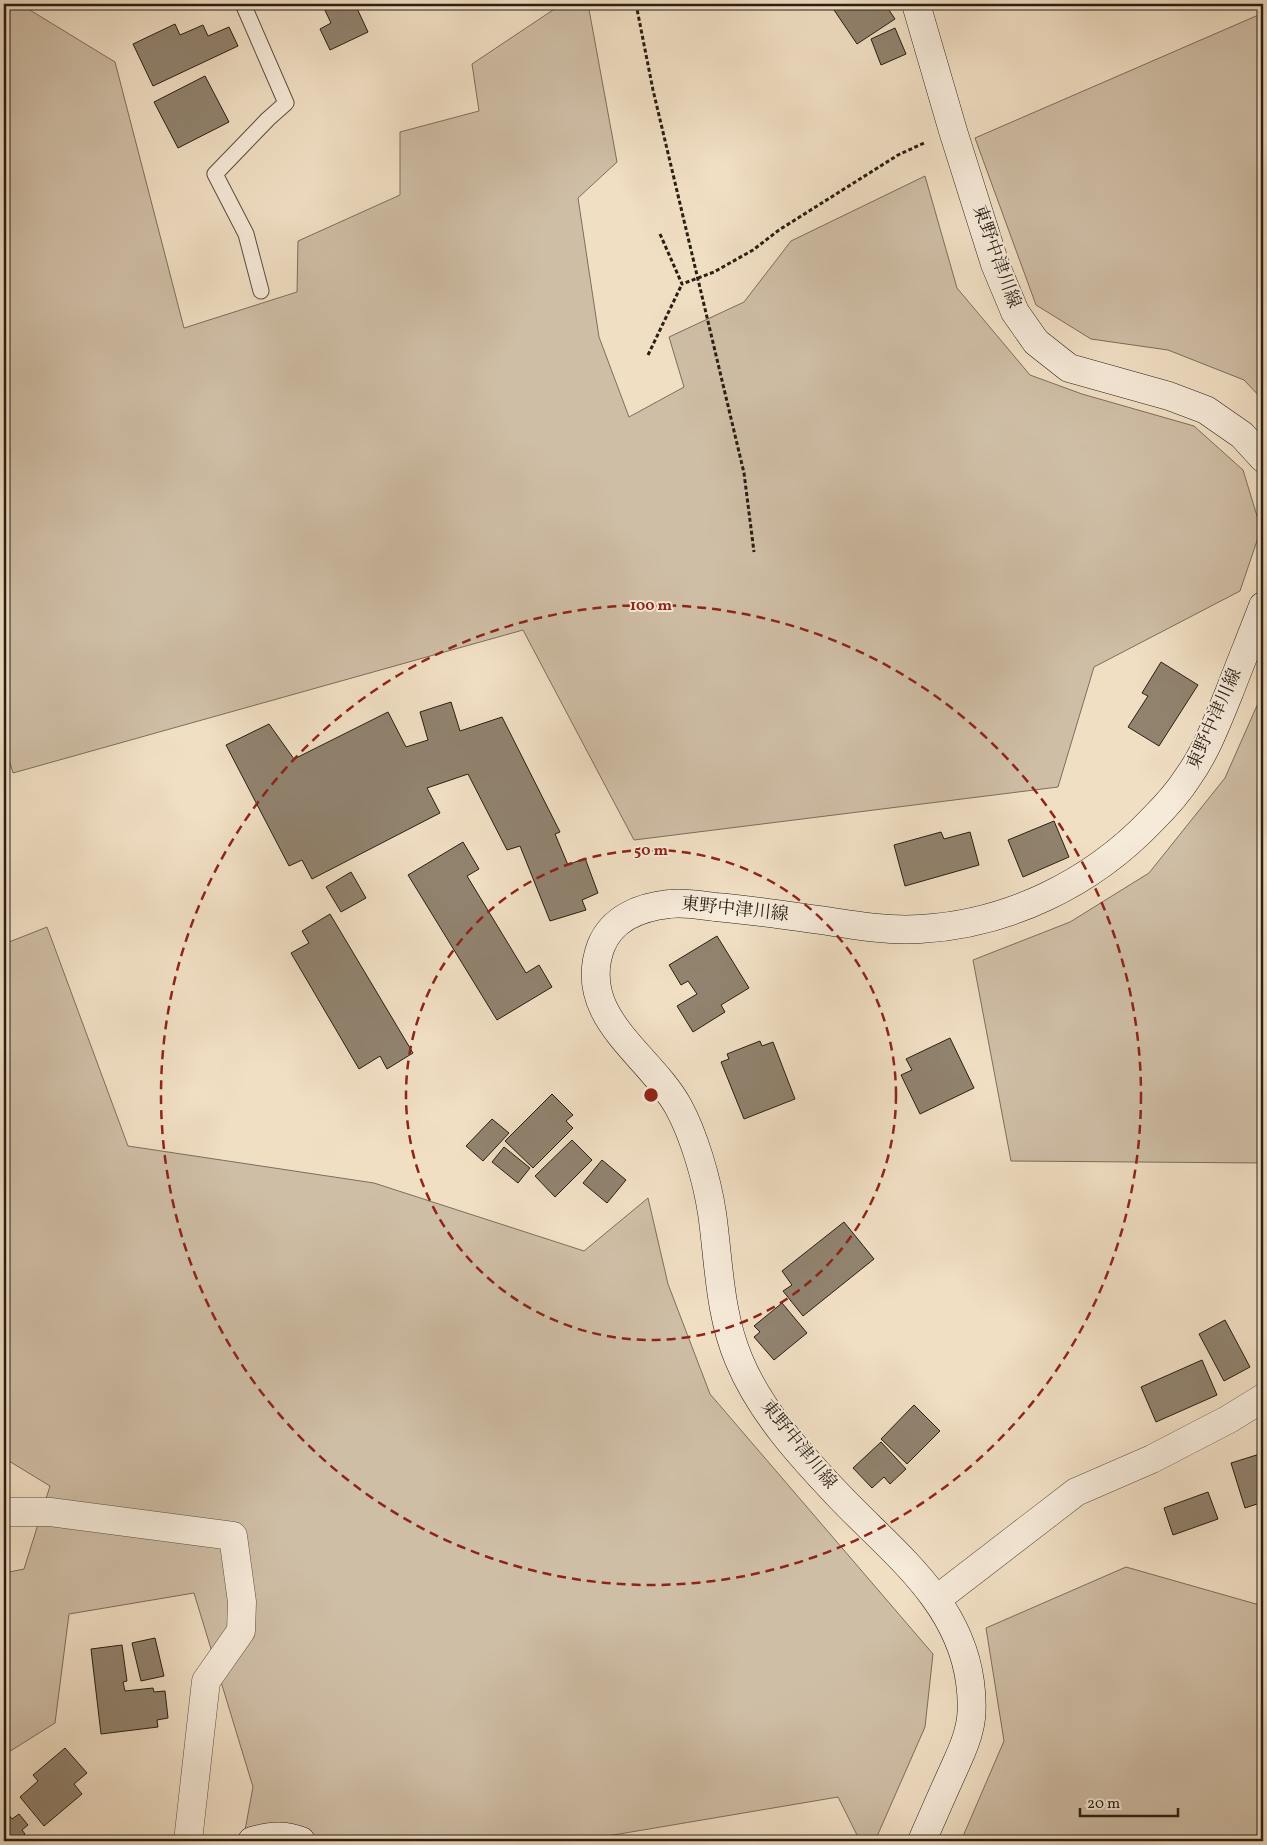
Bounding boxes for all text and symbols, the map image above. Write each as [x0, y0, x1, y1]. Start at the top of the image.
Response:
street label: 東野中津川線 [966, 202, 1026, 312]
text: 100 m [630, 596, 673, 617]
street label: 東野中津川線 [1182, 665, 1248, 773]
text: 50 m [634, 841, 668, 862]
street label: 東野中津川線 [680, 892, 790, 928]
centre of rings [642, 1086, 660, 1104]
street label: 東野中津川線 [754, 1395, 842, 1495]
scale bar [1080, 1785, 1177, 1817]
text: 20 m [1087, 1794, 1120, 1815]

